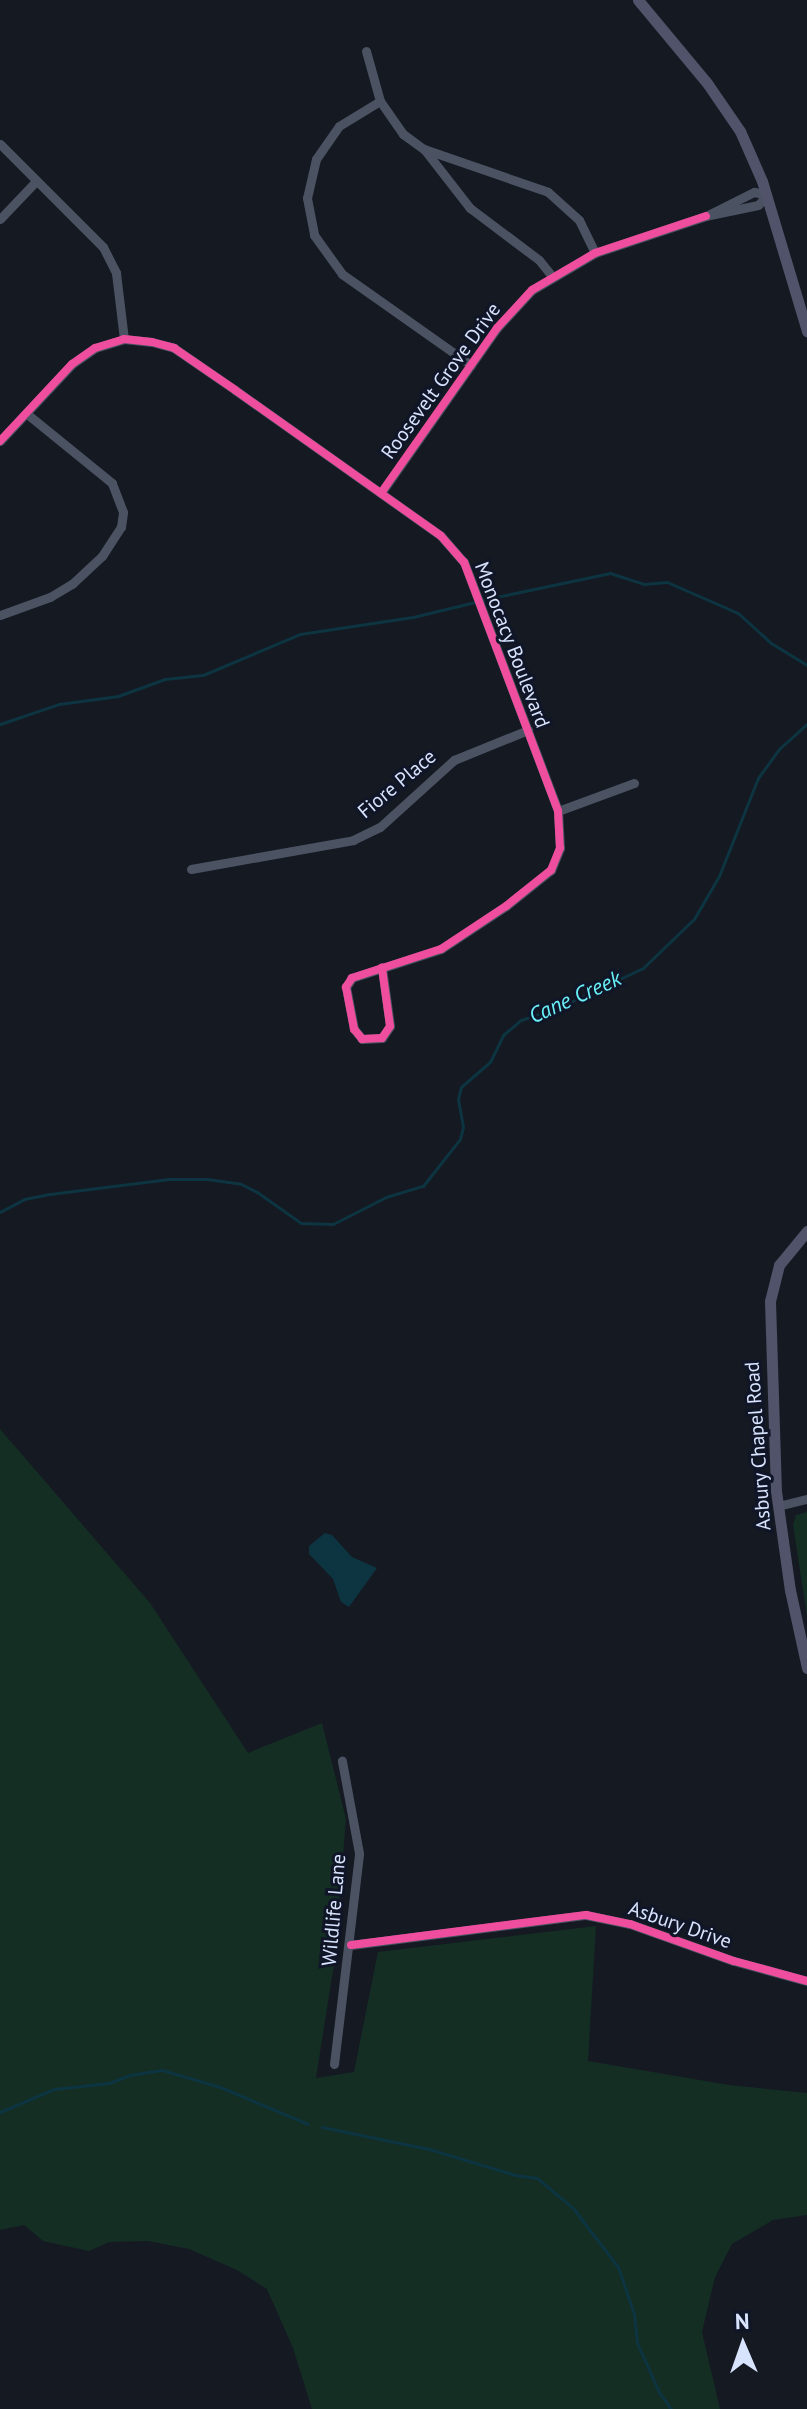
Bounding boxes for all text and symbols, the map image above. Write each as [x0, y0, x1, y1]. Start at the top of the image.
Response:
street label: Roosevelt Grove Drive [376, 298, 506, 464]
street label: Monocacy Boulevard [469, 558, 555, 732]
street label: Fiore Place [353, 744, 441, 824]
water label: Cane Creek [525, 965, 625, 1029]
street label: Asbury Chapel Road [740, 1360, 776, 1532]
street label: Wildlife Lane [317, 1853, 351, 1967]
street label: Asbury Drive [625, 1896, 735, 1954]
north arrow [703, 2305, 783, 2385]
text: N [734, 2307, 750, 2335]

